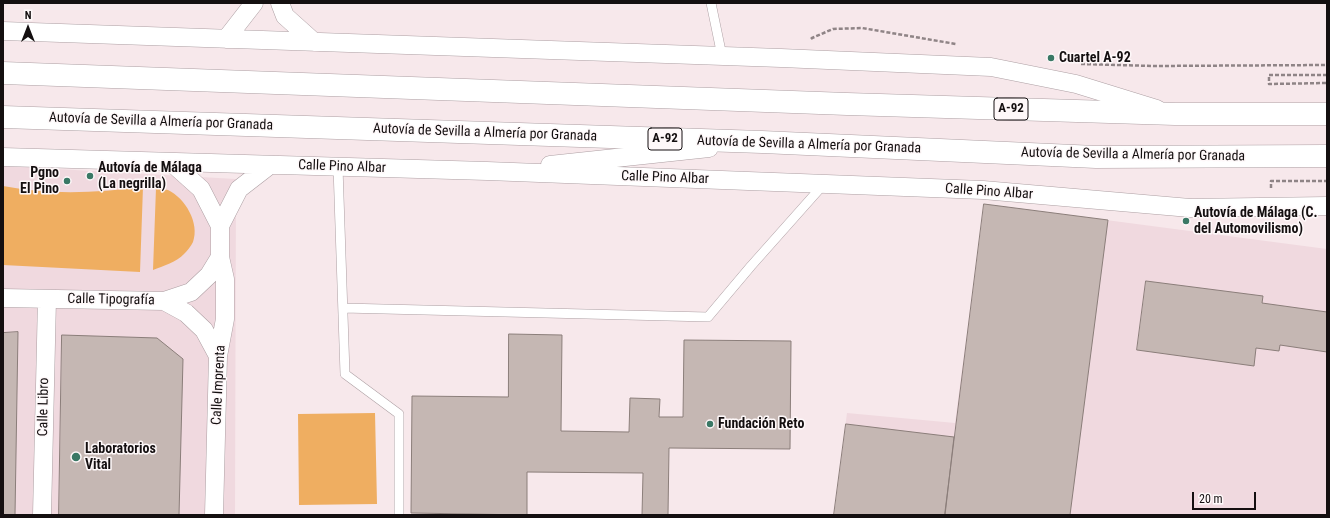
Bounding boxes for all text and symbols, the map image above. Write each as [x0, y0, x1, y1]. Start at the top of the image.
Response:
north arrow [8, 8, 48, 48]
text: N [25, 9, 31, 22]
place label: Cuartel A-92 [1059, 50, 1131, 66]
marker: Cuartel A-92 [1046, 53, 1056, 63]
road number: A-92 [994, 98, 1028, 120]
street label: Autovía de Sevilla a Almería por Granada [49, 110, 273, 134]
street label: Autovía de Sevilla a Almería por Granada [373, 121, 597, 145]
road number: A-92 [648, 128, 682, 150]
street label: Autovía de Sevilla a Almería por Granada [697, 133, 921, 157]
street label: Autovía de Sevilla a Almería por Granada [1021, 145, 1245, 165]
street label: Calle Pino Albar [298, 157, 386, 177]
place label: Autovía de Málaga (La negrilla) [98, 160, 202, 192]
place label: Pgno El Pino [20, 165, 59, 198]
street label: Calle Pino Albar [621, 168, 709, 188]
marker: Autovía de Málaga (La negrilla) [85, 171, 95, 181]
marker: Pgno El Pino [62, 176, 72, 186]
street label: Calle Pino Albar [945, 181, 1033, 203]
place label: Autovía de Málaga (C. del Automovilismo) [1194, 205, 1318, 238]
marker: Autovía de Málaga (C. del Automovilismo) [1181, 216, 1191, 226]
street label: Calle Tipografía [67, 291, 155, 309]
street label: Calle Imprenta [209, 345, 229, 425]
street label: Calle Libro [35, 377, 53, 437]
place label: Fundación Reto [718, 416, 804, 432]
marker: Fundación Reto [705, 419, 715, 429]
place label: Laboratorios Vital [85, 441, 156, 474]
marker: Laboratorios Vital [70, 451, 82, 463]
scale bar [1194, 484, 1258, 510]
text: 20 m [1199, 492, 1223, 506]

